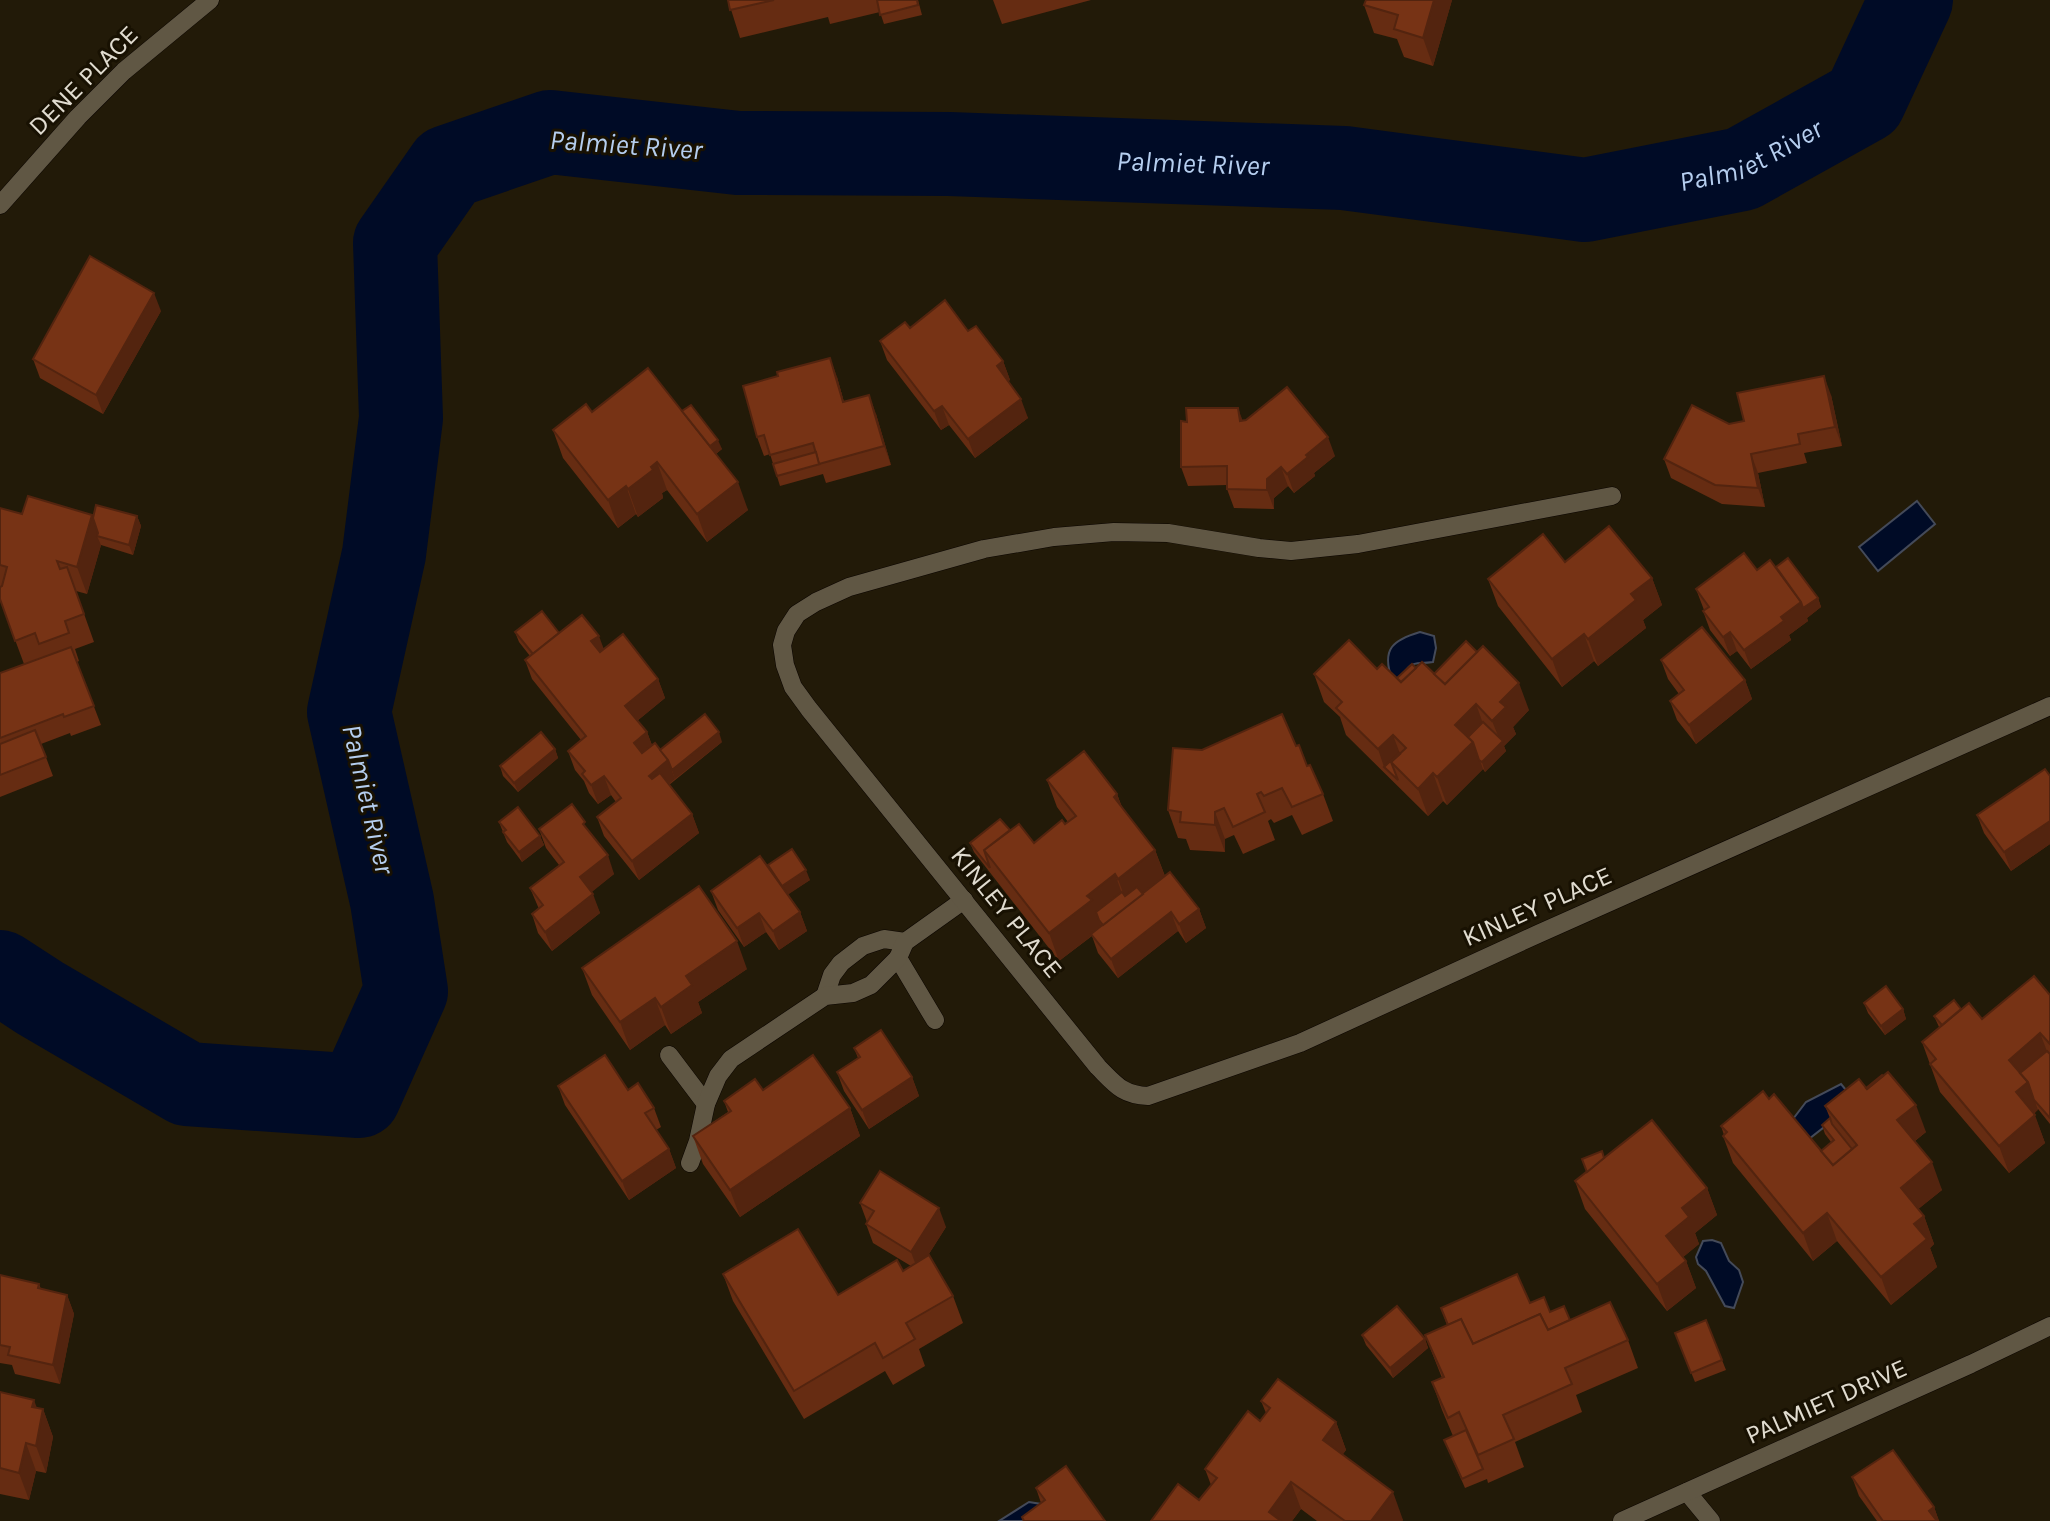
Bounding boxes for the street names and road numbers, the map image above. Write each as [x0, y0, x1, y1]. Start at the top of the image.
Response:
street label: DENE PLACE [22, 19, 145, 142]
street label: KINLEY PLACE [944, 840, 1069, 984]
street label: KINLEY PLACE [1458, 860, 1617, 953]
street label: PALMIET DRIVE [1741, 1352, 1912, 1451]

